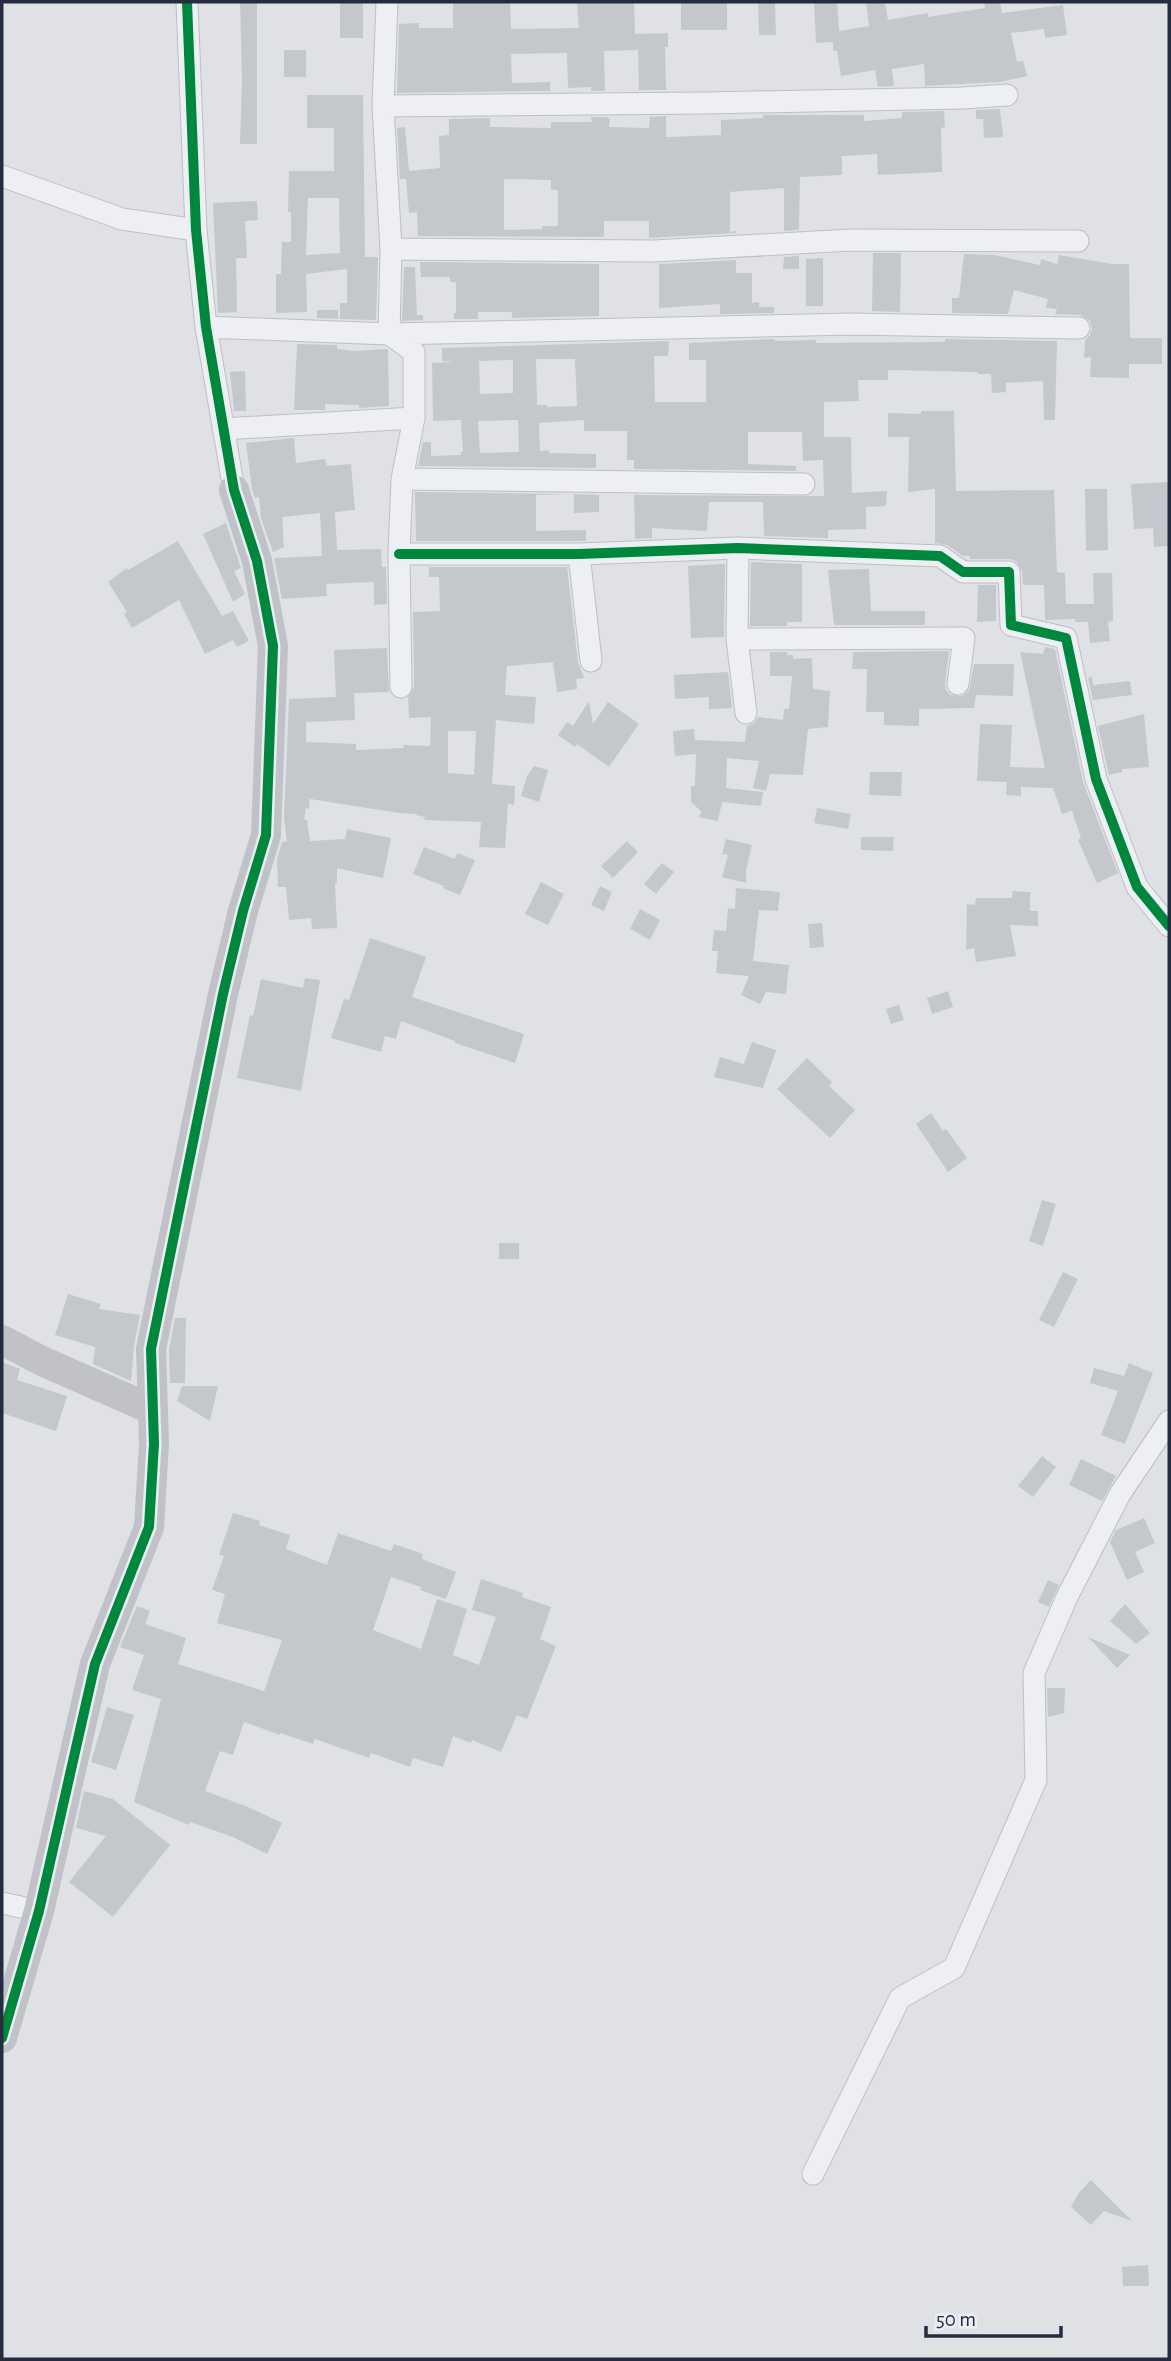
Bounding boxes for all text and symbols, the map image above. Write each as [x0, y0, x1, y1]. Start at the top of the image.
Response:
scale bar [926, 2294, 1061, 2338]
text: 50 m [936, 2309, 976, 2330]

